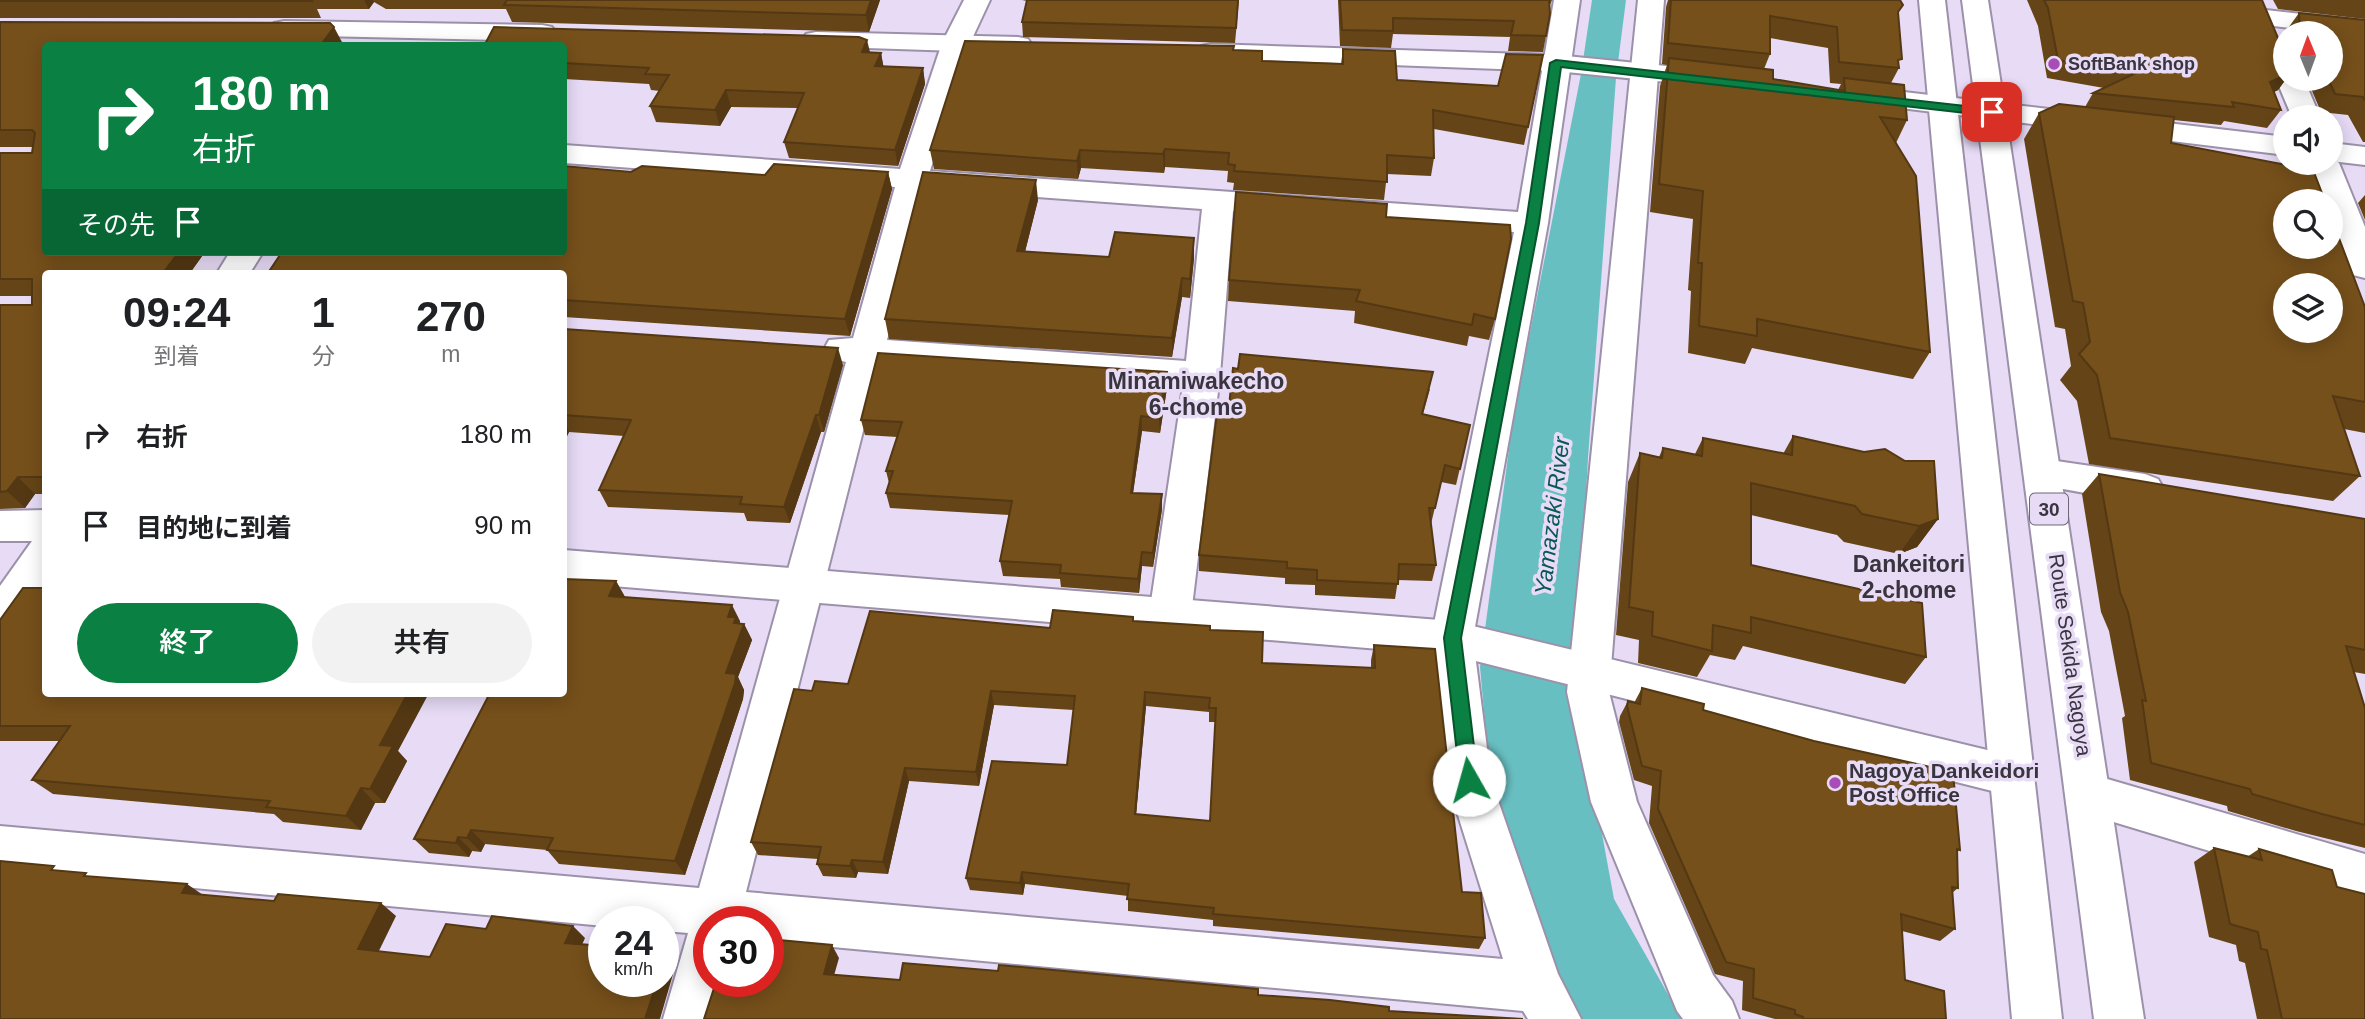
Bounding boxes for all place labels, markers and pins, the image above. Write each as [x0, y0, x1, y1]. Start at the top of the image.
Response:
place label: SoftBank shop [2068, 54, 2195, 74]
marker: SoftBank shop [2046, 56, 2062, 72]
pin [1962, 82, 2022, 142]
place label: Nagoya Dankeidori Post Office [1849, 759, 2039, 806]
marker: Nagoya Dankeidori Post Office [1827, 775, 1843, 791]

